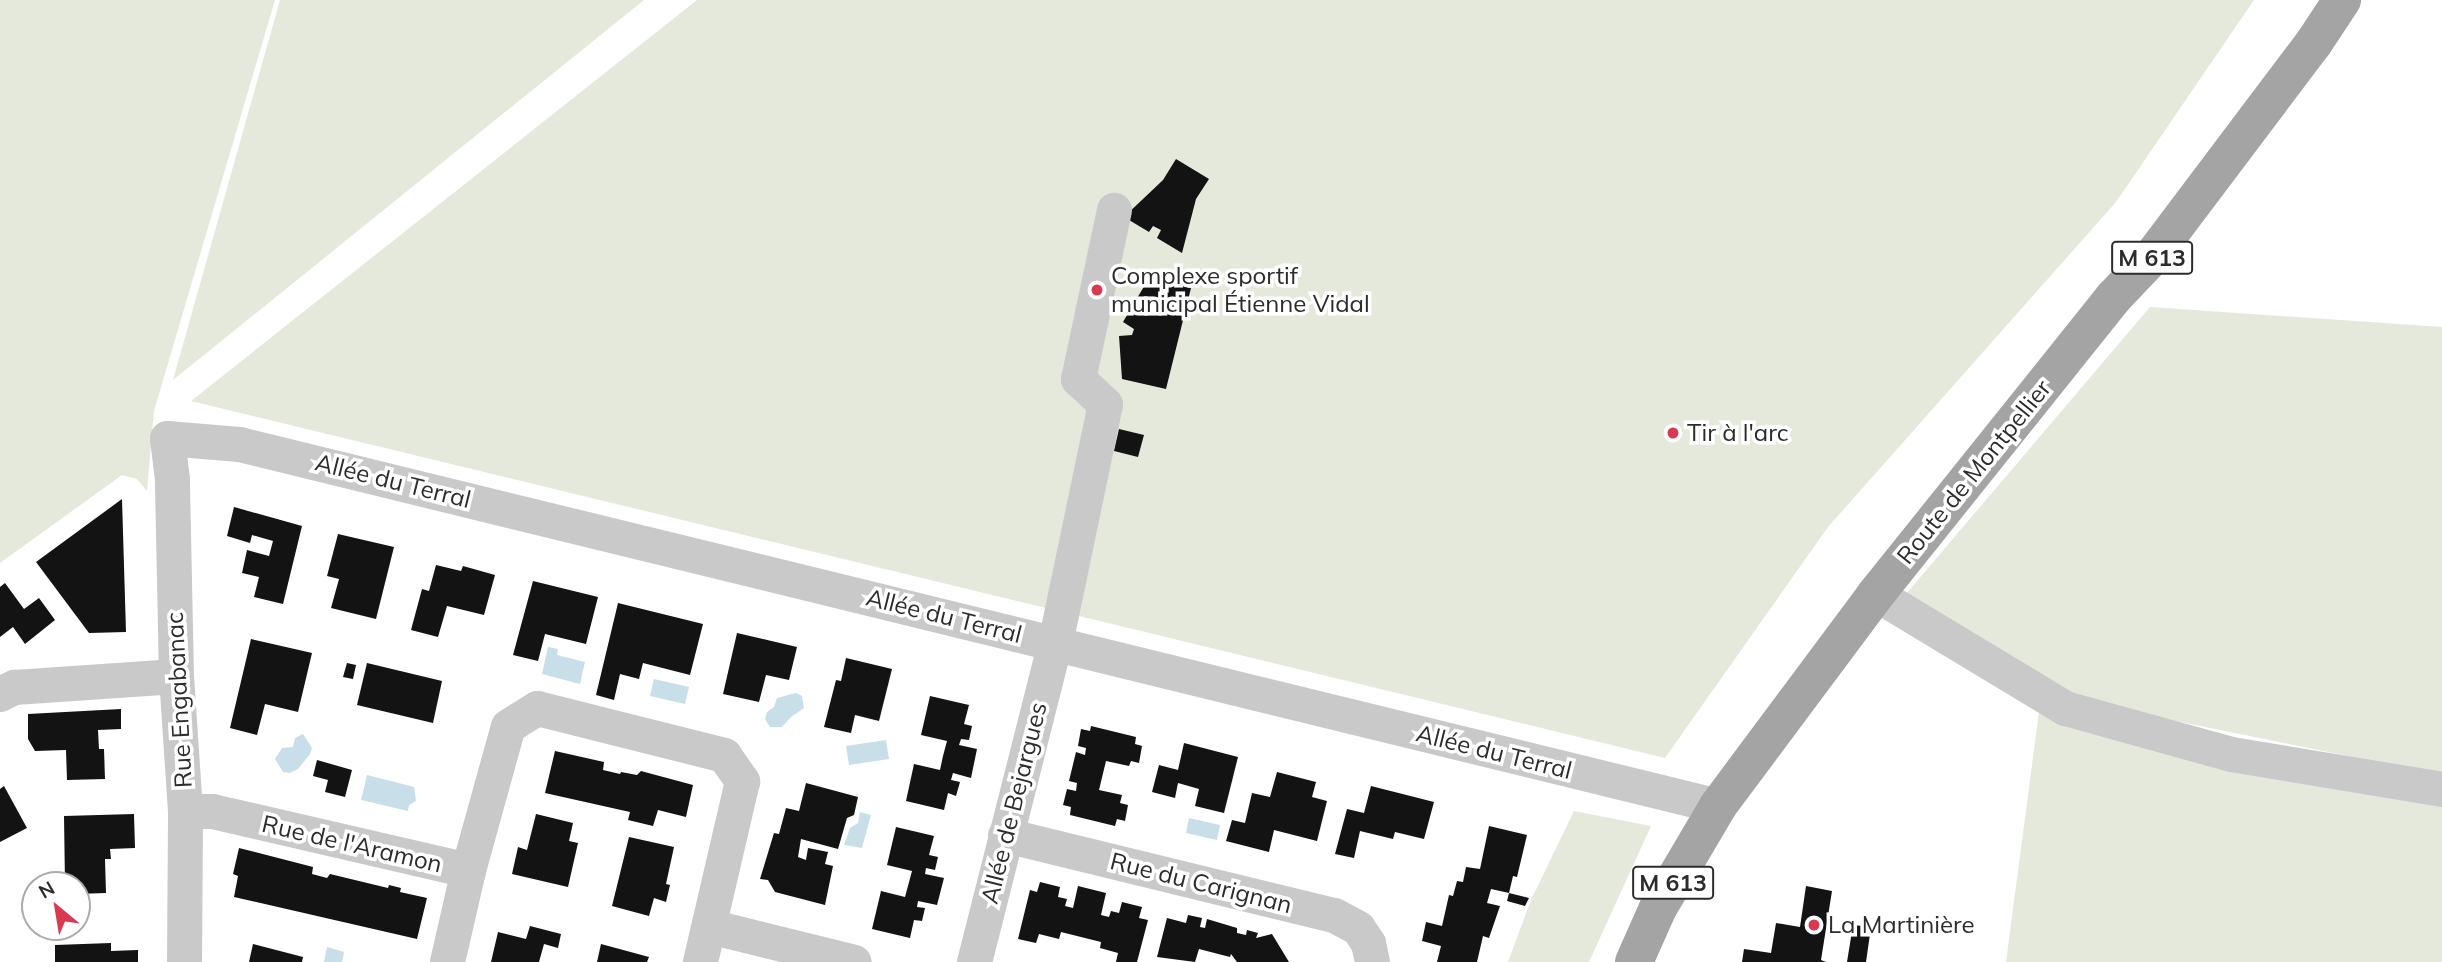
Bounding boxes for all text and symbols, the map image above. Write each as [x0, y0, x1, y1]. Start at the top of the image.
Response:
road number: M 613 [2110, 238, 2194, 278]
place label: Complexe sportif municipal Étienne Vidal [1111, 262, 1370, 318]
marker: Complexe sportif municipal Étienne Vidal [1089, 282, 1105, 298]
street label: Route de Montpellier [1891, 374, 2057, 570]
place label: Tir à l'arc [1687, 419, 1789, 447]
marker: Tir à l'arc [1665, 425, 1681, 441]
street label: Allée du Terral [312, 448, 474, 514]
street label: Allée du Terral [863, 583, 1025, 649]
street label: Rue Engabanac [160, 611, 198, 789]
street label: Allée de Bejargues [975, 699, 1053, 907]
street label: Allée du Terral [1413, 719, 1575, 785]
street label: Rue de l'Aramon [259, 809, 445, 879]
street label: Rue du Carignan [1107, 847, 1295, 919]
road number: M 613 [1631, 863, 1715, 902]
north arrow [21, 871, 91, 941]
text: N [34, 876, 59, 904]
place label: La Martinière [1828, 911, 1975, 939]
marker: La Martinière [1806, 917, 1822, 933]

